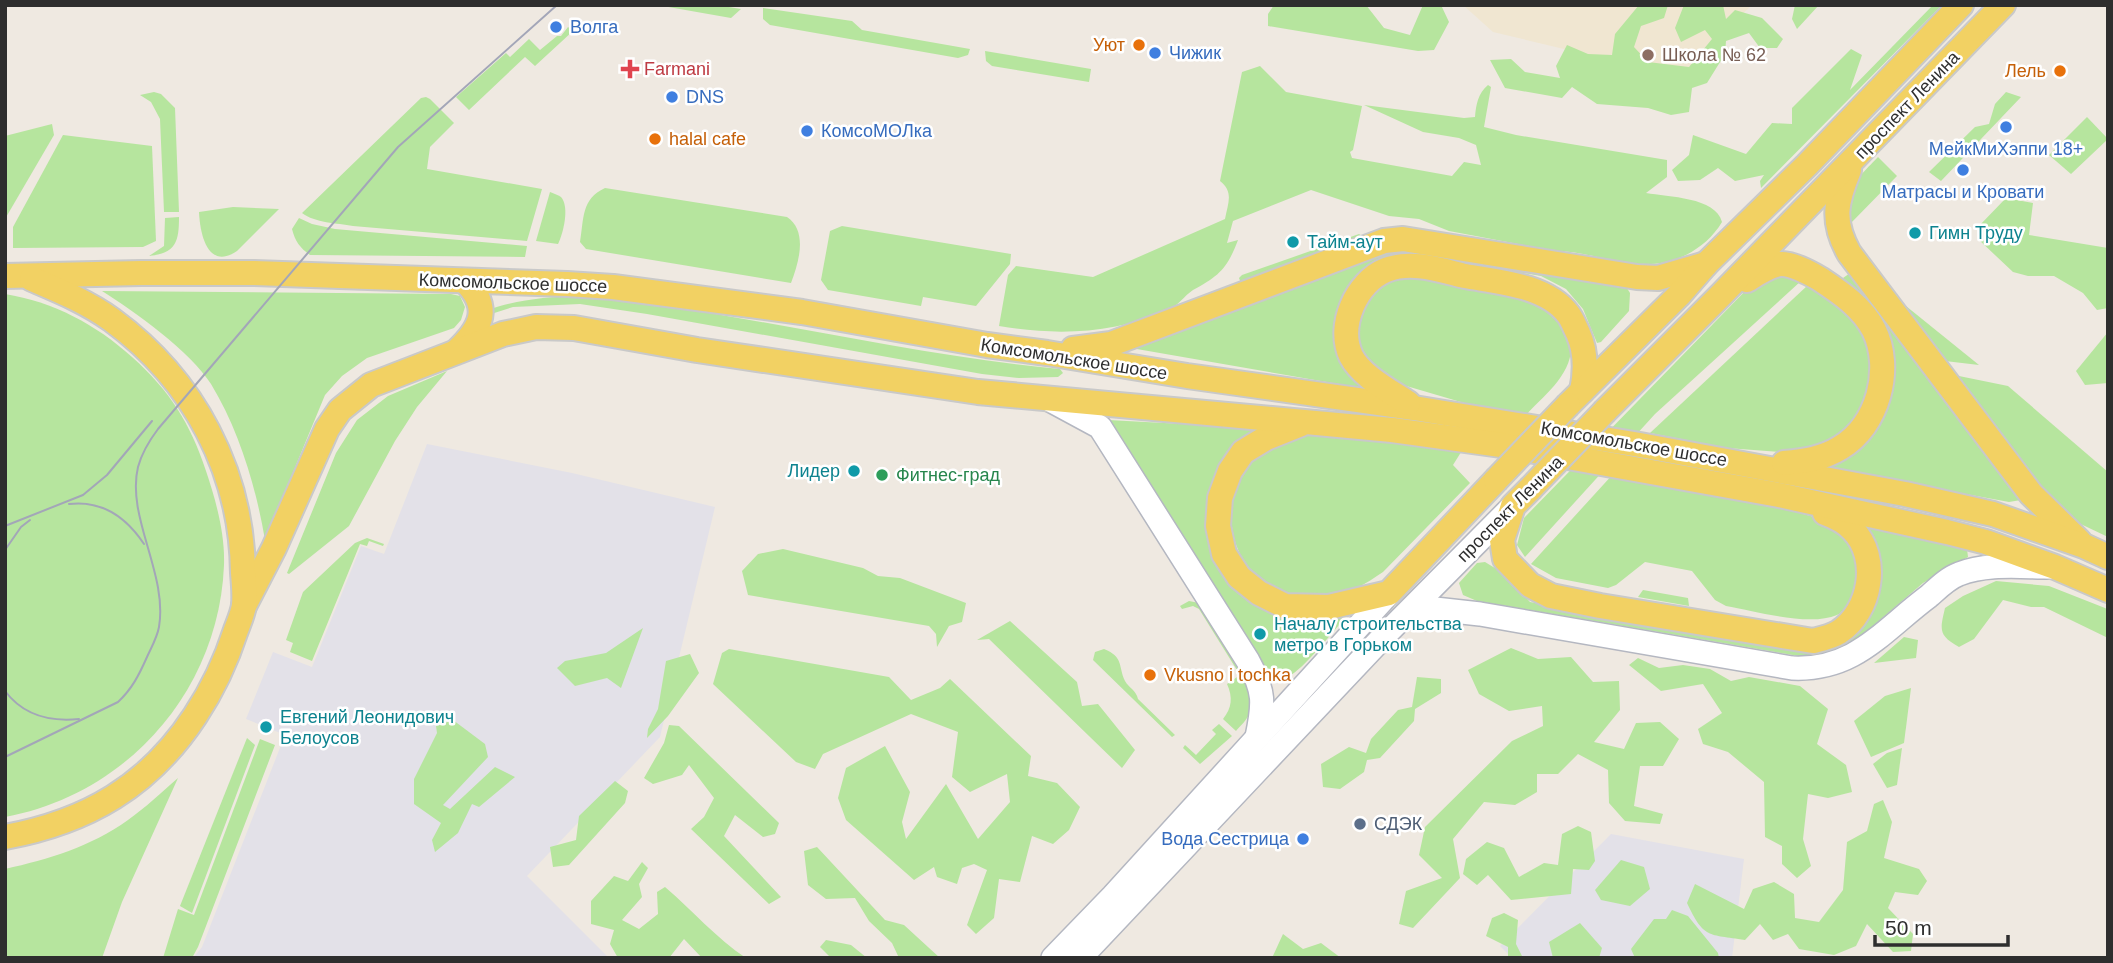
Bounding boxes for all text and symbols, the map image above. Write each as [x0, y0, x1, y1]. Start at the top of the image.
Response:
place label: Волга [570, 17, 619, 37]
marker: Волга [548, 19, 564, 35]
place label: Уют [1093, 35, 1125, 55]
marker: Уют [1131, 37, 1147, 53]
place label: Чижик [1169, 43, 1221, 63]
marker: Чижик [1147, 45, 1163, 61]
place label: Школа № 62 [1662, 45, 1766, 65]
street label: проспект Ленина [1851, 46, 1964, 163]
marker: Школа № 62 [1640, 47, 1656, 63]
place label: Farmani [644, 59, 710, 79]
marker: Farmani [622, 61, 638, 77]
place label: Лель [2005, 61, 2046, 81]
marker: Лель [2052, 63, 2068, 79]
place label: DNS [686, 87, 724, 107]
marker: DNS [664, 89, 680, 105]
marker: МейкМиХэппи 18+ [1998, 119, 2014, 135]
place label: КомсоМОЛка [821, 121, 933, 141]
marker: КомсоМОЛка [799, 123, 815, 139]
place label: halal cafe [669, 129, 746, 149]
marker: halal cafe [647, 131, 663, 147]
place label: МейкМиХэппи 18+ [1929, 139, 2083, 159]
marker: Матрасы и Кровати [1955, 162, 1971, 178]
place label: Матрасы и Кровати [1882, 182, 2044, 202]
place label: Гимн Труду [1929, 223, 2023, 243]
marker: Гимн Труду [1907, 225, 1923, 241]
place label: Тайм-аут [1307, 232, 1383, 252]
marker: Тайм-аут [1285, 234, 1301, 250]
street label: Комсомольское шоссе [418, 270, 608, 296]
street label: Комсомольское шоссе [979, 334, 1169, 384]
street label: Комсомольское шоссе [1539, 418, 1729, 470]
street label: проспект Ленина [1453, 451, 1568, 566]
place label: Лидер [788, 461, 840, 481]
marker: Лидер [846, 463, 862, 479]
place label: Фитнес-град [896, 465, 1001, 485]
marker: Фитнес-град [874, 467, 890, 483]
place label: Началу строительства метро в Горьком [1274, 614, 1463, 655]
marker: Началу строительства метро в Горьком [1252, 626, 1268, 642]
place label: Vkusno i tochka [1164, 665, 1292, 685]
marker: Vkusno i tochka [1142, 667, 1158, 683]
place label: Евгений Леонидович Белоусов [280, 707, 454, 748]
marker: Евгений Леонидович Белоусов [258, 719, 274, 735]
place label: СДЭК [1374, 814, 1423, 834]
marker: СДЭК [1352, 816, 1368, 832]
place label: Вода Сестрица [1161, 829, 1290, 849]
marker: Вода Сестрица [1295, 831, 1311, 847]
scale bar [1875, 904, 2008, 948]
text: 50 m [1885, 916, 1932, 939]

